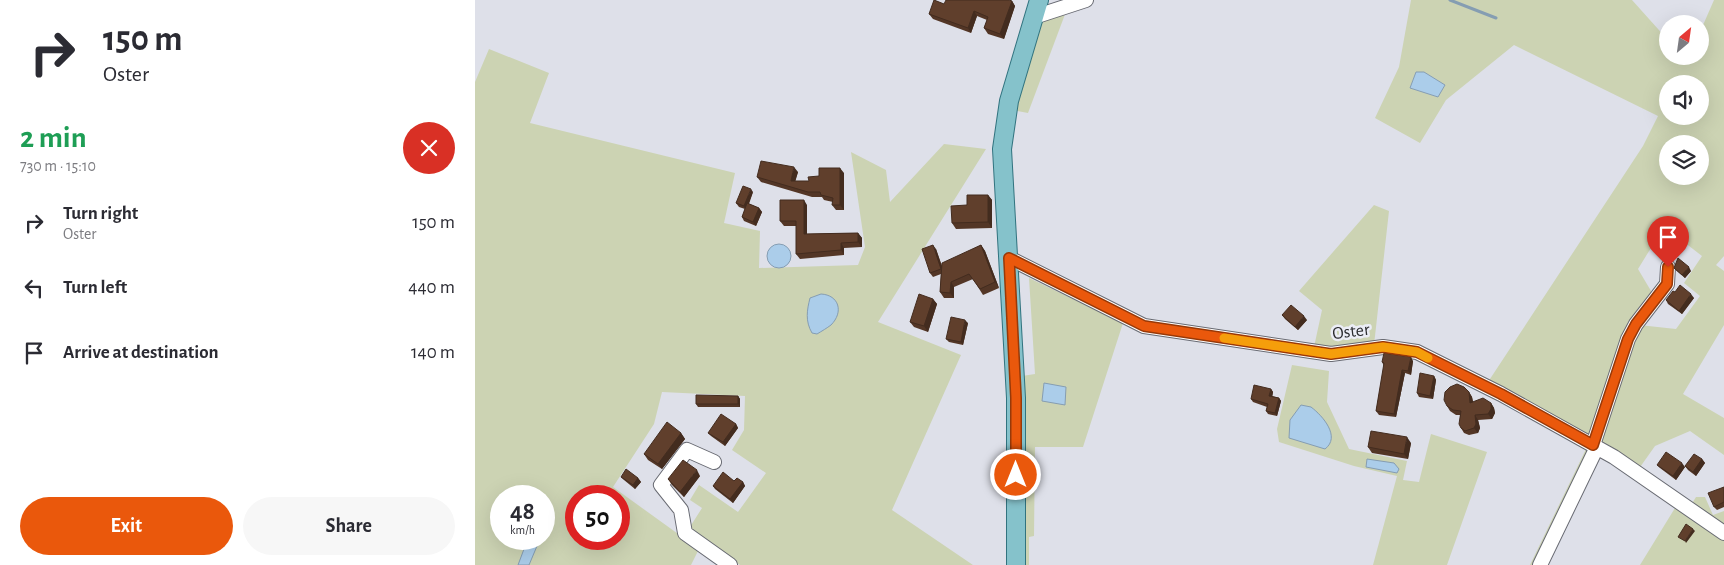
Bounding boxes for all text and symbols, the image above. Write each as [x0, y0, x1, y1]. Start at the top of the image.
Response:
north arrow [1659, 15, 1709, 65]
map controls [1659, 15, 1709, 185]
icon: right [20, 20, 85, 85]
text: 150 m [103, 22, 183, 57]
text: Oster [103, 63, 149, 85]
button: sound [1659, 75, 1709, 125]
button: close [403, 122, 455, 174]
text: 2 min [20, 123, 87, 153]
button: layers [1659, 135, 1709, 185]
text: 730 m · 15:10 [20, 158, 96, 174]
text: Turn right [63, 204, 138, 223]
icon: right [20, 209, 48, 237]
text: 150 m [412, 213, 455, 232]
pin [1647, 216, 1689, 267]
icon: arrive [1654, 223, 1682, 251]
text: Oster [63, 226, 97, 242]
icon: left [20, 274, 48, 302]
text: Turn left [63, 278, 127, 297]
text: 440 m [408, 278, 455, 297]
street label: Oster [1331, 321, 1371, 343]
icon: arrive [20, 339, 48, 367]
text: Arrive at destination [63, 343, 219, 362]
text: 140 m [411, 343, 455, 362]
position arrow [989, 448, 1041, 500]
speed limit sign: 50 [565, 485, 630, 550]
button: Exit [20, 497, 233, 555]
button: Share [243, 497, 455, 555]
text: 48 [510, 499, 535, 524]
text: km/h [510, 524, 535, 536]

